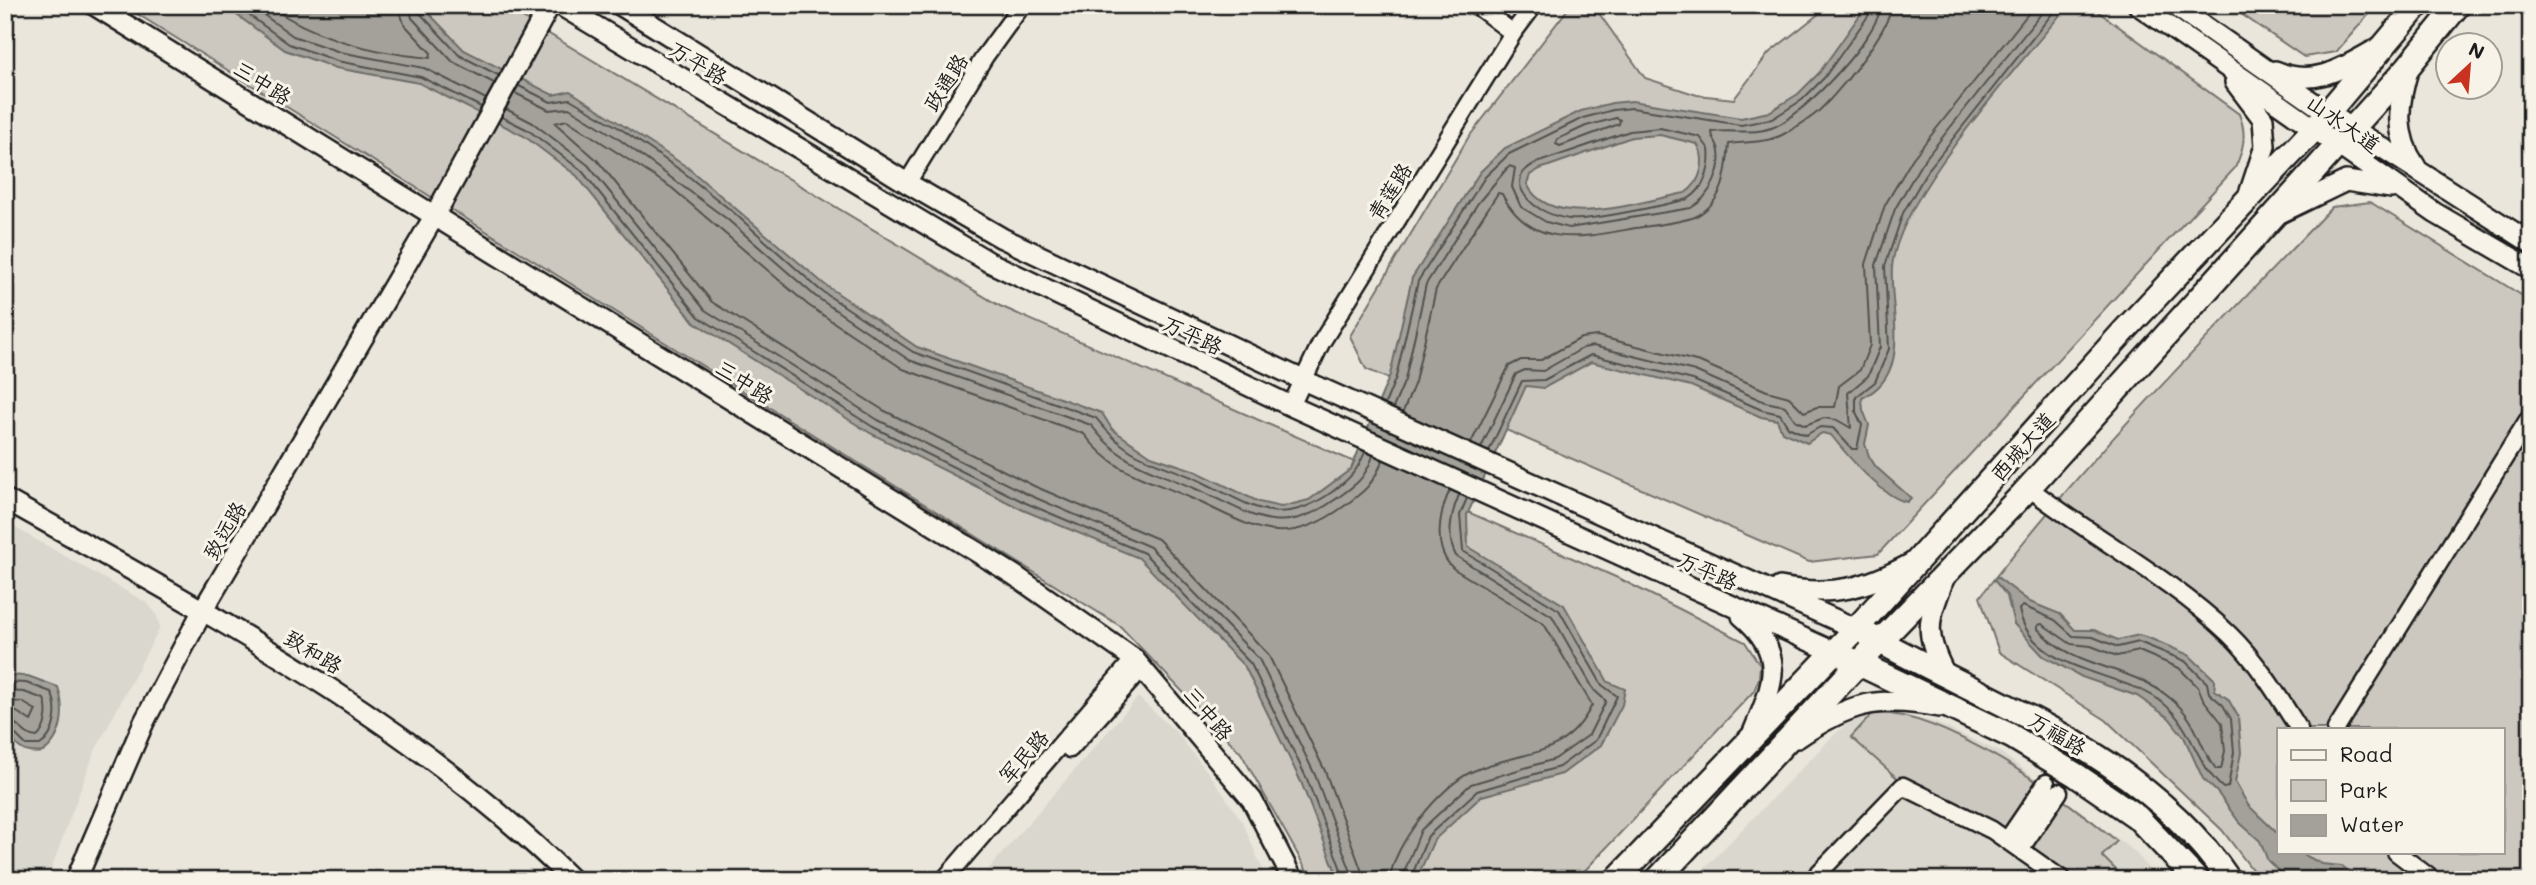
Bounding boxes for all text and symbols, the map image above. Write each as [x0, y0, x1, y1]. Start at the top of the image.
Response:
north arrow [2434, 32, 2504, 102]
street label: 万平路 [665, 34, 733, 90]
text: N [2465, 36, 2489, 65]
street label: 政通路 [917, 48, 973, 116]
street label: 三中路 [229, 54, 297, 110]
street label: 山水大道 [2302, 88, 2386, 158]
street label: 青莲路 [1361, 157, 1417, 225]
street label: 万平路 [1159, 308, 1227, 360]
street label: 三中路 [711, 353, 779, 409]
street label: 西城大道 [1984, 406, 2060, 486]
street label: 致远路 [197, 496, 251, 564]
street label: 万平路 [1674, 545, 1742, 595]
street label: 致和路 [280, 623, 348, 679]
street label: 三中路 [1178, 680, 1240, 746]
street label: 万福路 [2024, 705, 2092, 761]
street label: 军民路 [992, 723, 1054, 789]
legend [2277, 728, 2504, 854]
text: Road [2340, 740, 2392, 767]
text: Park [2340, 776, 2388, 803]
text: Water [2340, 810, 2404, 837]

